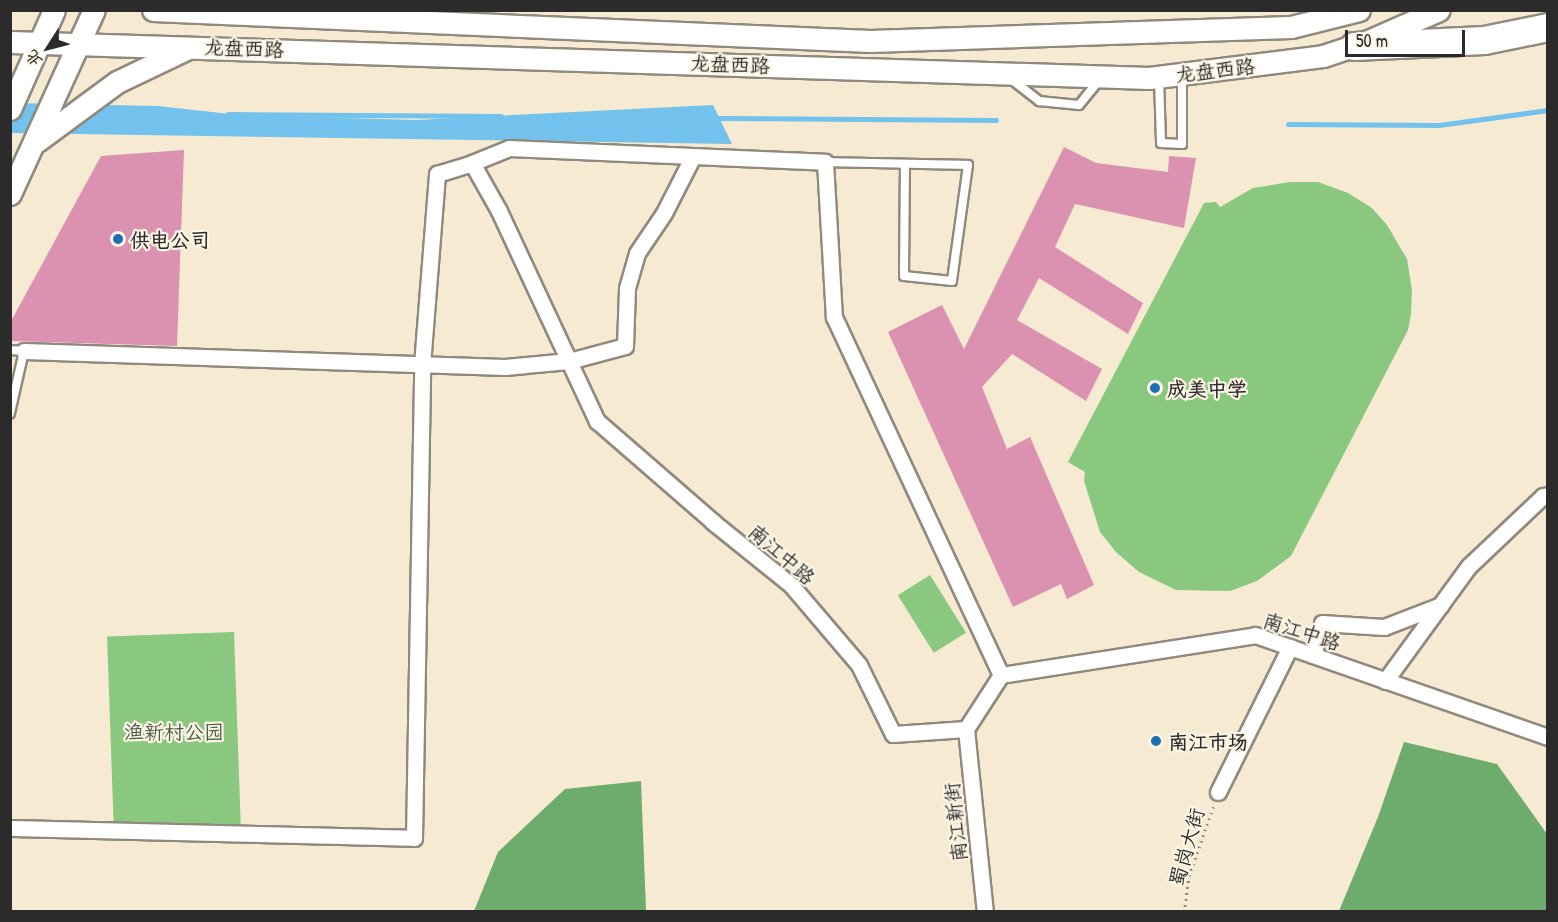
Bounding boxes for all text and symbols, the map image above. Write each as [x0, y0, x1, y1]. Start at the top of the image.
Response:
north arrow [18, 18, 78, 78]
scale bar [1348, 18, 1468, 56]
text: 50 m [1356, 28, 1388, 53]
street label: 龙盘西路 [204, 35, 284, 61]
text: 北 [20, 46, 47, 72]
street label: 龙盘西路 [690, 51, 770, 77]
street label: 龙盘西路 [1174, 53, 1256, 87]
place label: 供电公司 [130, 227, 210, 251]
marker: 供电公司 [111, 232, 125, 246]
place label: 成美中学 [1167, 376, 1247, 400]
marker: 成美中学 [1148, 381, 1162, 395]
street label: 南江中路 [744, 519, 820, 589]
street label: 南江中路 [1260, 607, 1344, 655]
park label: 渔新村公园 [124, 719, 224, 743]
place label: 南江市场 [1168, 729, 1248, 753]
marker: 南江市场 [1149, 734, 1163, 748]
street label: 南江新街 [939, 781, 971, 863]
street label: 蜀岗大街 [1163, 805, 1209, 889]

